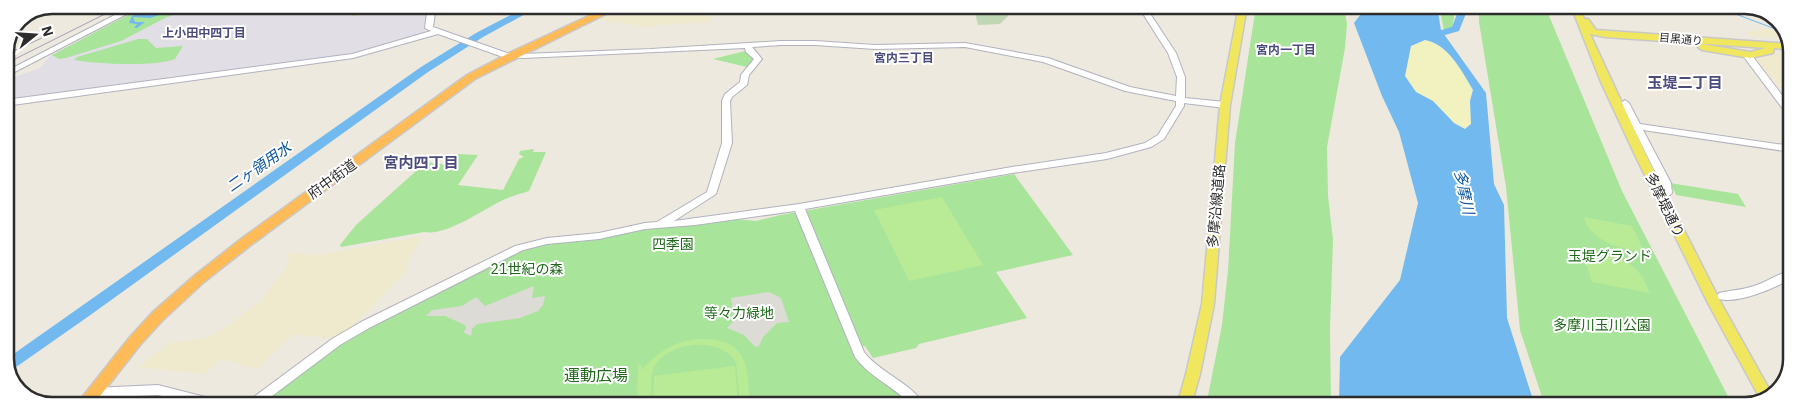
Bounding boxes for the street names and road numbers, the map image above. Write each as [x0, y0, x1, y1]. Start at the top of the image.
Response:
street label: 目黒通り [1658, 30, 1704, 48]
street label: 府中街道 [304, 155, 360, 203]
street label: 多摩沿線道路 [1203, 163, 1229, 249]
street label: 多摩堤通り [1642, 170, 1688, 240]

